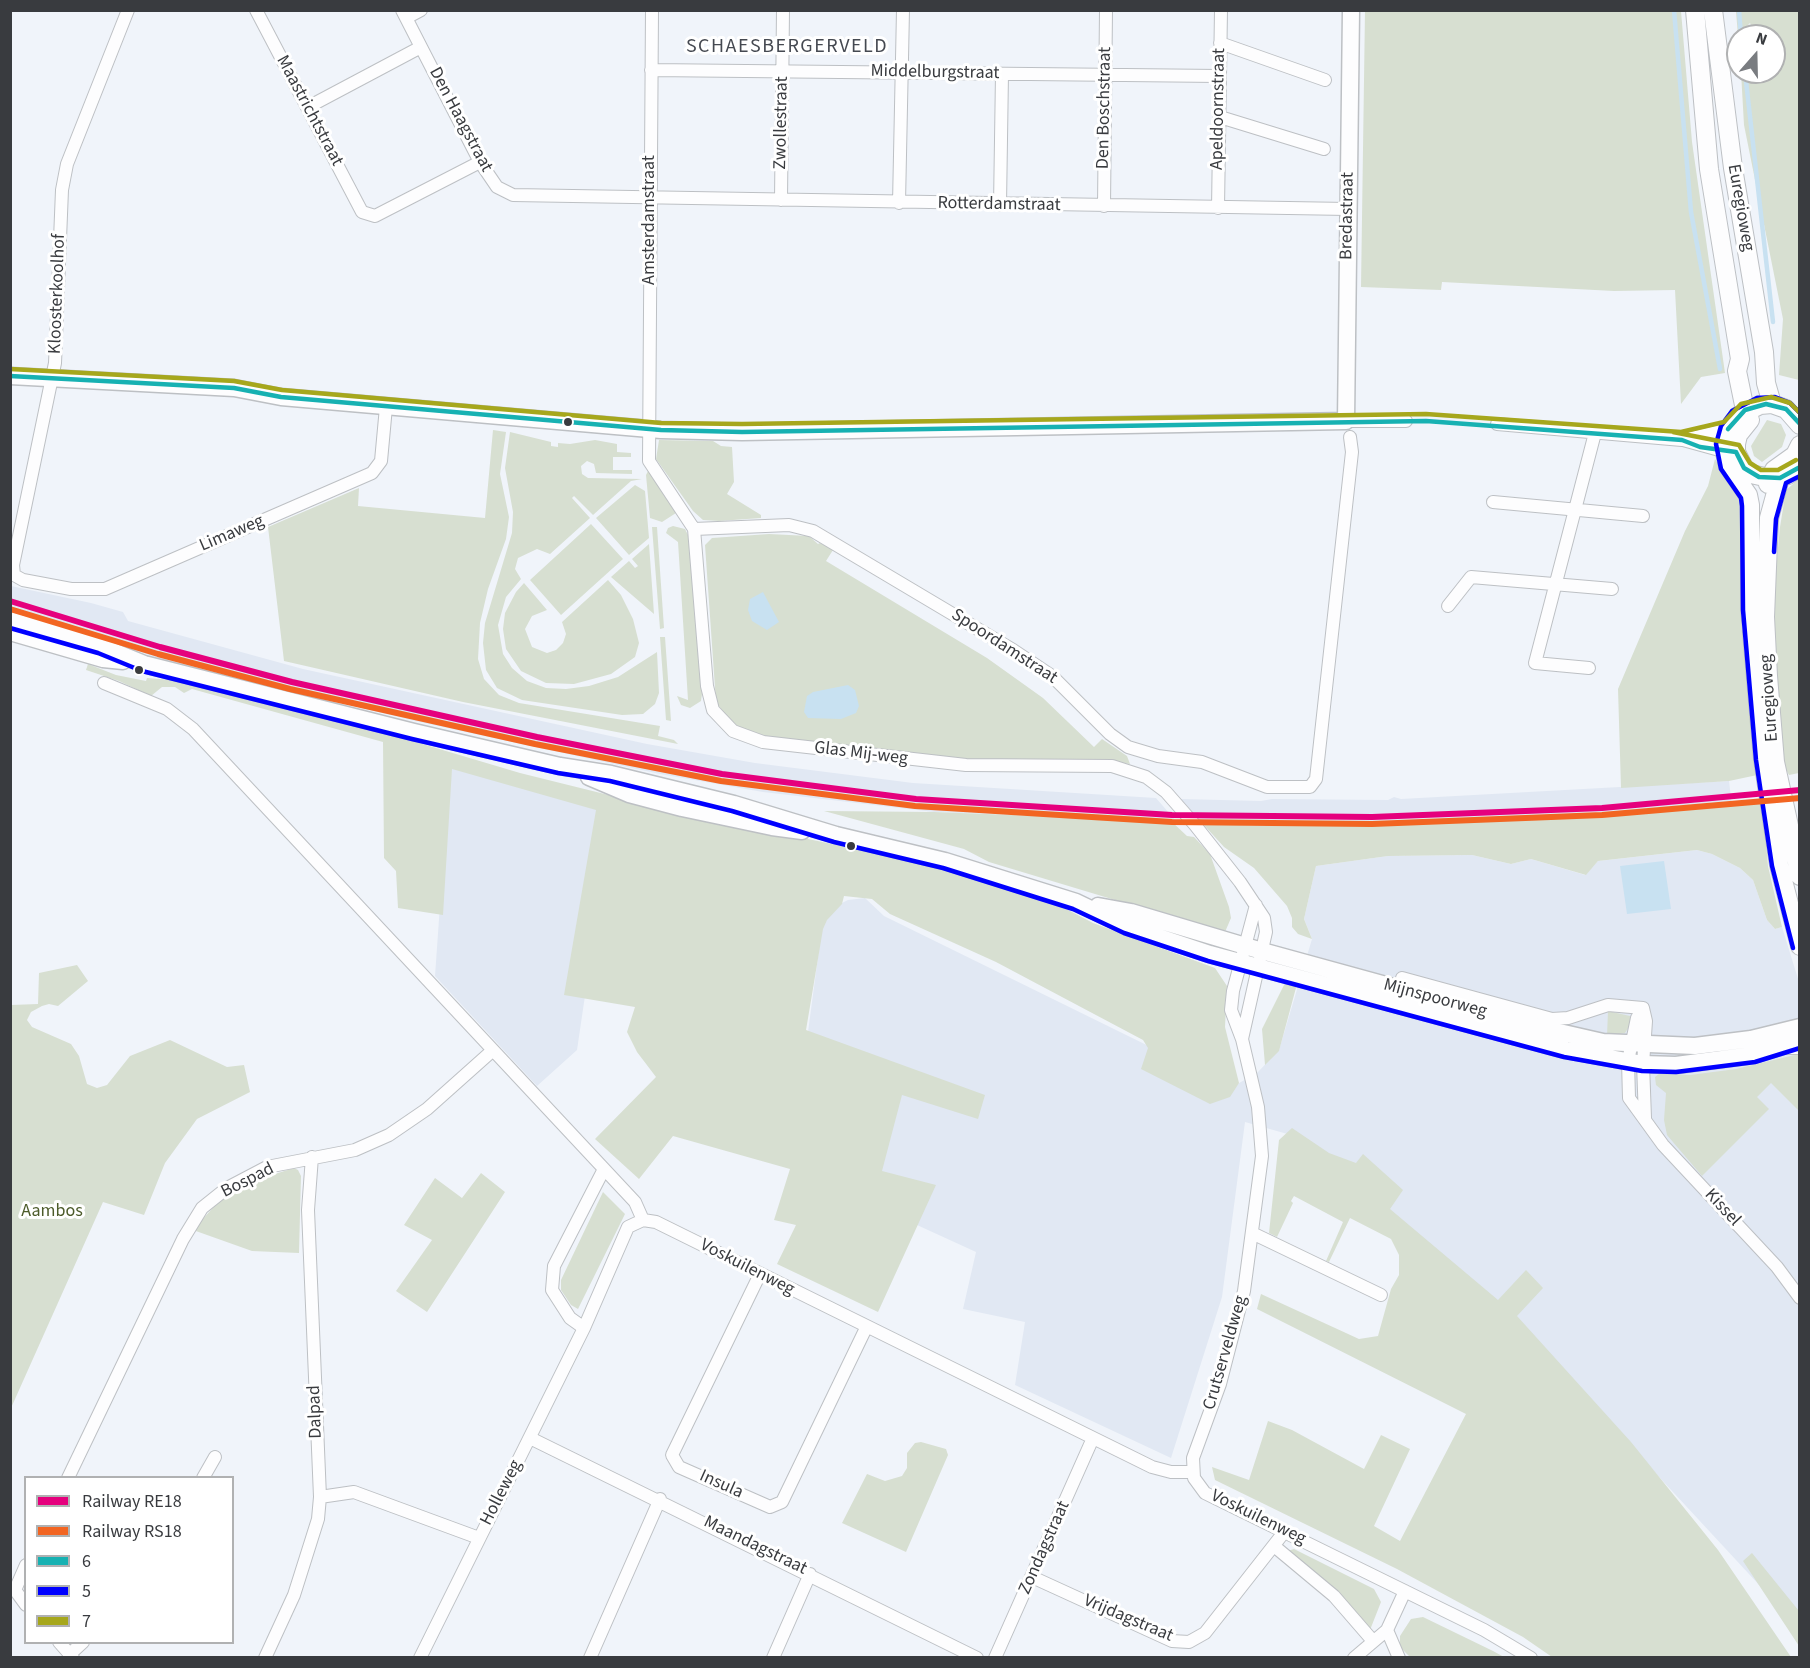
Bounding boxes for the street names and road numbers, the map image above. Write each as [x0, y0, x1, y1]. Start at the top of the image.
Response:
street label: Den Boschstraat [1093, 47, 1117, 169]
street label: Apeldoornstraat [1207, 48, 1231, 170]
street label: Maastrichtstraat [271, 52, 347, 170]
street label: Middelburgstraat [870, 61, 1000, 85]
street label: Den Haagstraat [423, 64, 497, 176]
street label: Zwollestraat [770, 76, 794, 170]
street label: Amsterdamstraat [639, 155, 661, 285]
street label: Euregioweg [1722, 163, 1758, 253]
street label: Bredastraat [1336, 172, 1360, 260]
street label: Rotterdamstraat [937, 193, 1061, 217]
street label: Kloosterkoolhof [45, 234, 71, 354]
street label: Limaweg [197, 511, 267, 557]
street label: Spoordamstraat [947, 605, 1061, 689]
street label: Euregioweg [1756, 653, 1784, 743]
street label: Glas Mij-weg [813, 738, 909, 770]
street label: Mijnspoorweg [1381, 975, 1489, 1023]
street label: Bospad [218, 1159, 278, 1203]
street label: Kissel [1699, 1185, 1745, 1231]
street label: Voskuilenweg [696, 1235, 798, 1301]
street label: Crutserveldweg [1199, 1293, 1253, 1413]
street label: Dalpad [304, 1385, 328, 1439]
street label: Holleweg [476, 1457, 528, 1529]
street label: Insula [696, 1466, 746, 1504]
street label: Voskuilenweg [1207, 1486, 1309, 1550]
street label: Zondagstraat [1015, 1498, 1075, 1598]
street label: Maandagstraat [700, 1512, 810, 1580]
street label: Vrijdagstraat [1080, 1590, 1176, 1648]

